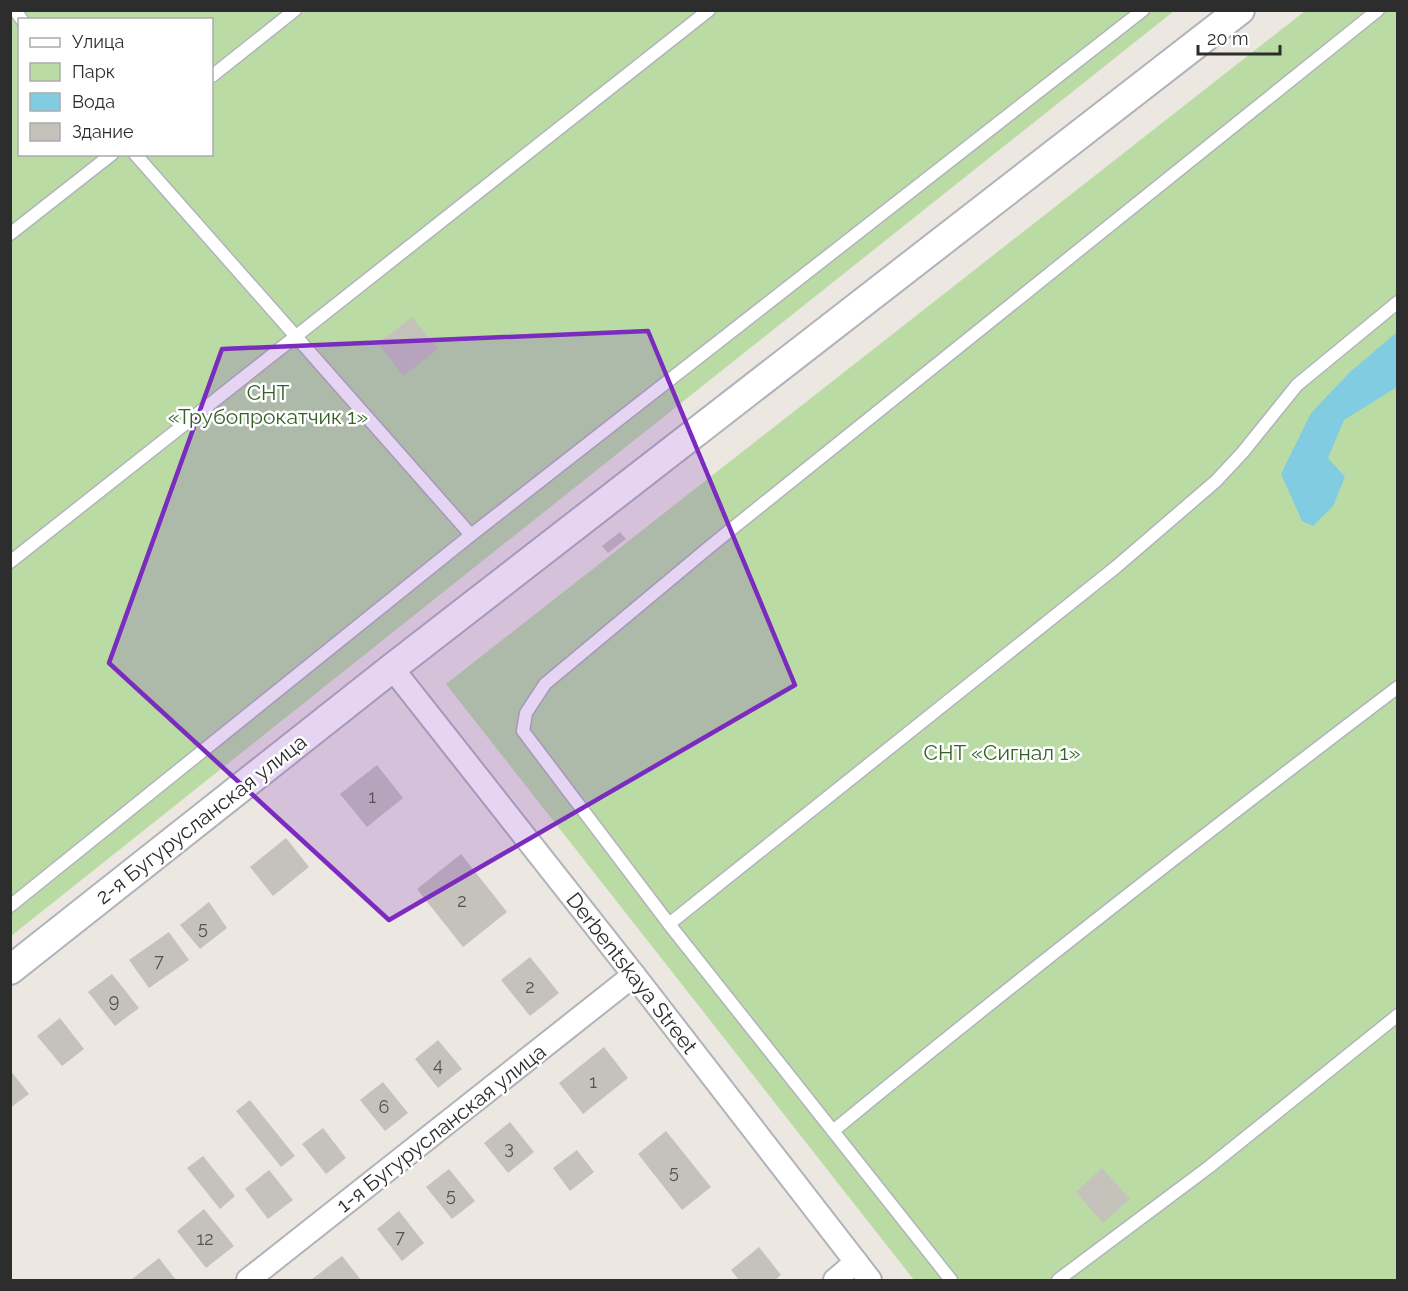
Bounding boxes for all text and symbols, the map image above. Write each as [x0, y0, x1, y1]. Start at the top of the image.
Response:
legend [18, 18, 213, 156]
scale bar [1198, 18, 1280, 56]
text: 20 m [1207, 28, 1249, 49]
text: Улица [72, 31, 124, 52]
text: Парк [72, 61, 115, 82]
text: Вода [72, 91, 115, 112]
text: Здание [72, 121, 134, 142]
park label: СНТ «Трубопрокатчик 1» [168, 380, 368, 429]
street label: 2-я Бугурусланская улица [91, 729, 311, 909]
park label: СНТ «Сигнал 1» [924, 740, 1080, 765]
house number: 1 [368, 786, 376, 807]
street label: Derbentskaya Street [561, 887, 703, 1059]
house number: 2 [457, 890, 467, 911]
house number: 5 [198, 917, 208, 938]
house number: 7 [154, 950, 164, 971]
house number: 2 [525, 976, 535, 997]
house number: 9 [109, 990, 119, 1011]
street label: 1-я Бугурусланская улица [331, 1039, 551, 1217]
house number: 4 [433, 1054, 443, 1075]
house number: 1 [589, 1071, 597, 1092]
house number: 6 [379, 1096, 390, 1117]
house number: 3 [504, 1137, 514, 1158]
house number: 5 [669, 1161, 679, 1182]
house number: 5 [446, 1184, 456, 1205]
house number: 7 [395, 1226, 405, 1247]
house number: 12 [196, 1228, 214, 1249]

